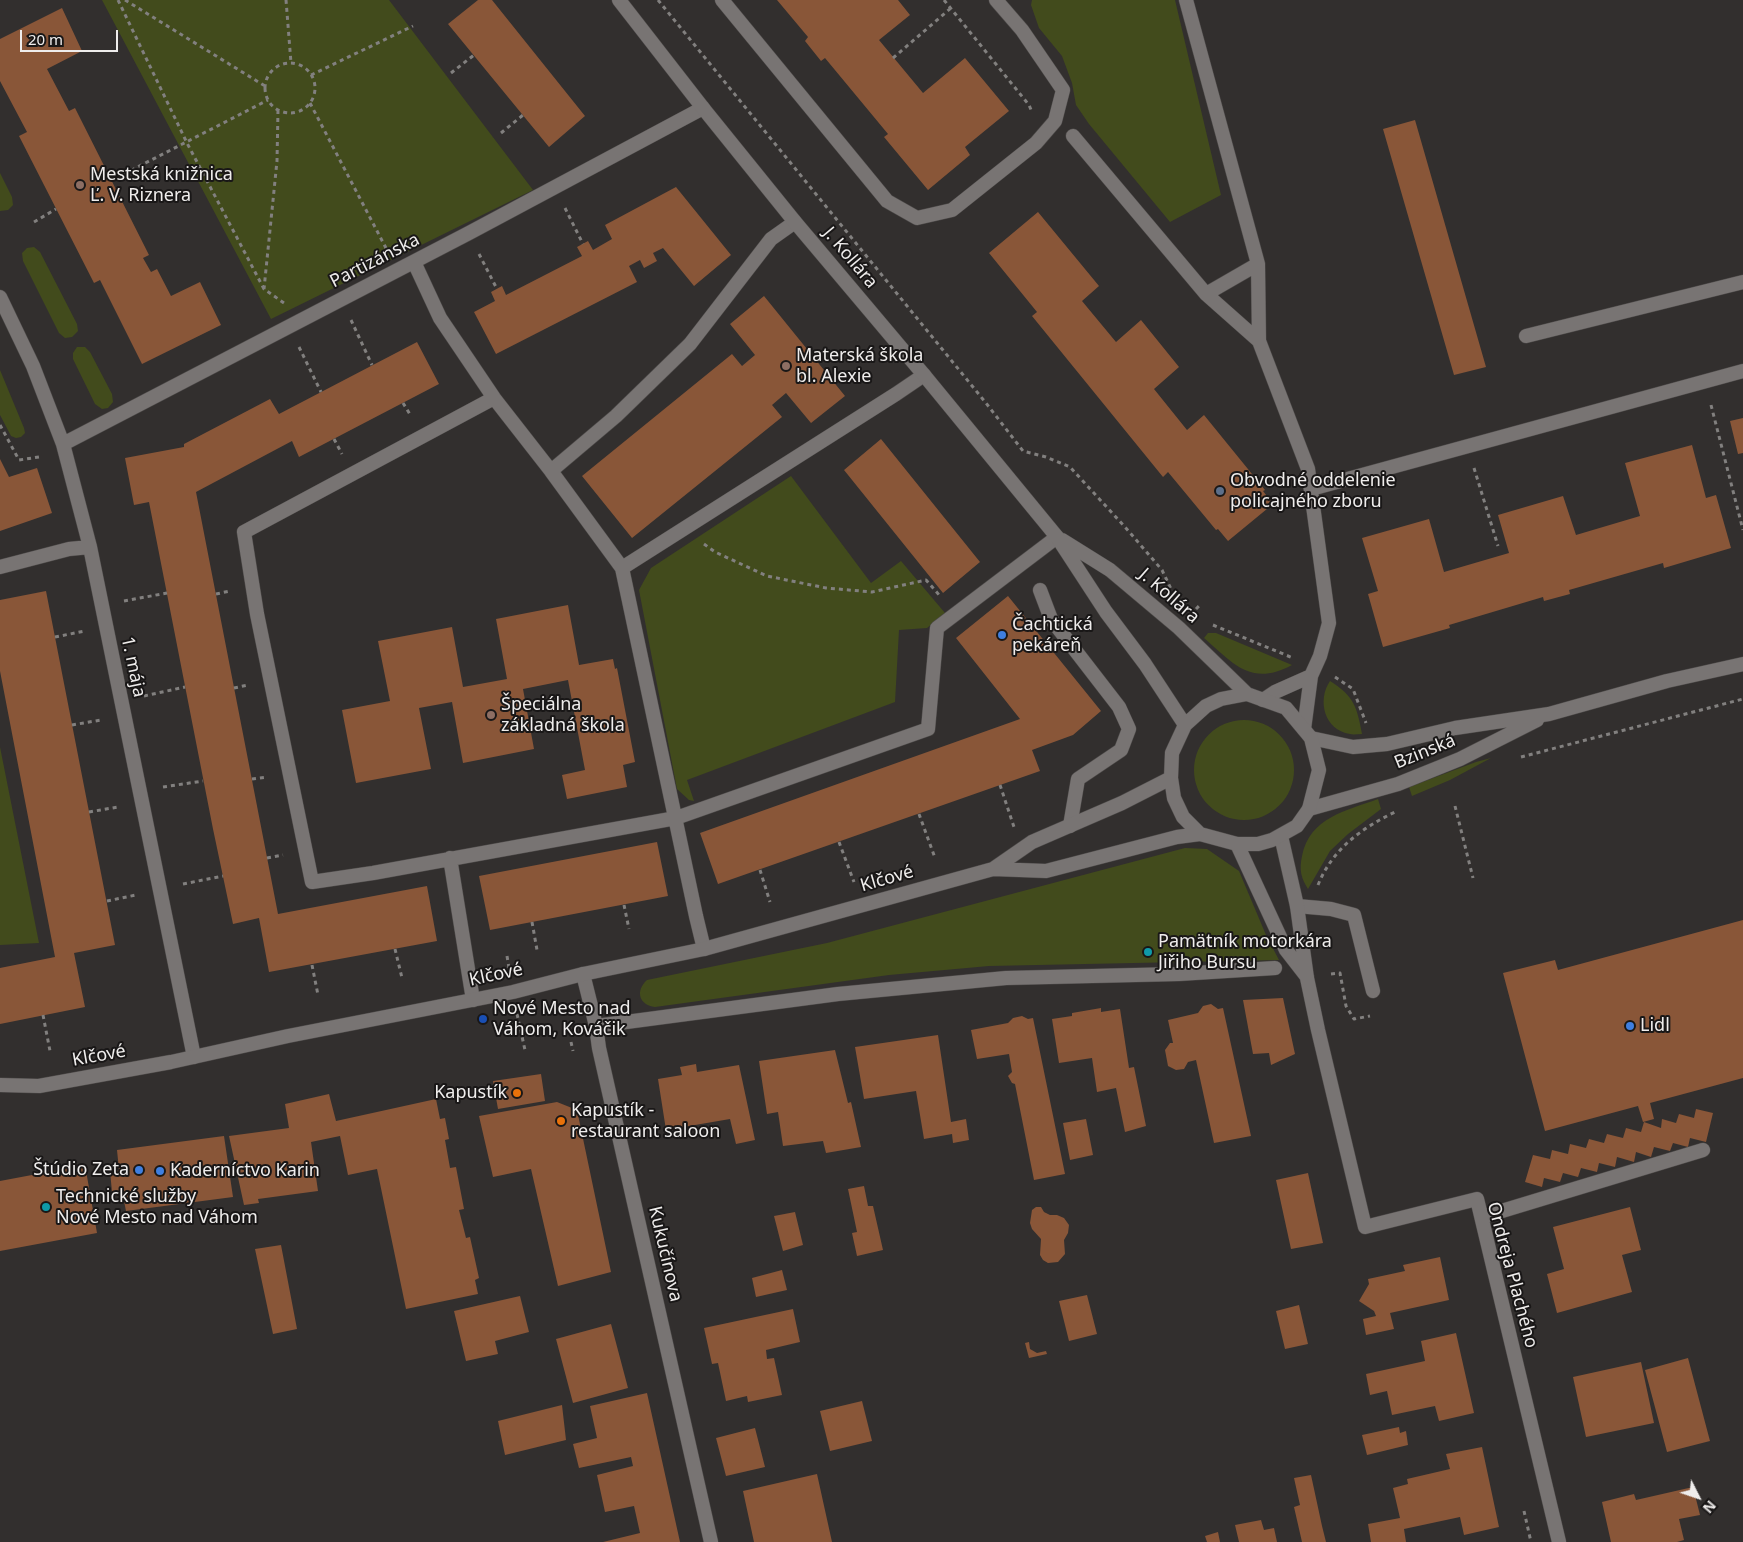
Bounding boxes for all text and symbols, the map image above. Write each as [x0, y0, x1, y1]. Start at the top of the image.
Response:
scale bar [22, 20, 120, 52]
text: 20 m [28, 29, 63, 49]
place label: Mestská knižnica Ľ. V. Riznera [90, 164, 233, 206]
marker: Mestská knižnica Ľ. V. Riznera [74, 179, 86, 191]
street label: J. Kollára [818, 223, 882, 293]
street label: Partizánska [327, 229, 423, 293]
place label: Materská škola bl. Alexie [796, 345, 923, 388]
marker: Materská škola bl. Alexie [780, 360, 792, 372]
place label: Obvodné oddelenie policajného zboru [1230, 470, 1396, 512]
marker: Obvodné oddelenie policajného zboru [1214, 485, 1226, 497]
street label: J. Kollára [1134, 564, 1204, 628]
place label: Čachtická pekáreň [1012, 614, 1093, 656]
marker: Čachtická pekáreň [996, 629, 1008, 641]
street label: 1. mája [116, 635, 150, 699]
place label: Špeciálna základná škola [501, 694, 625, 736]
marker: Špeciálna základná škola [485, 709, 497, 721]
street label: Bzinská [1391, 730, 1459, 774]
street label: Klčové [858, 861, 916, 897]
place label: Pamätník motorkára Jiřiho Bursu [1158, 931, 1332, 974]
marker: Pamätník motorkára Jiřiho Bursu [1142, 946, 1154, 958]
street label: Klčové [467, 959, 525, 991]
place label: Nové Mesto nad Váhom, Kováčik [493, 998, 631, 1040]
marker: Nové Mesto nad Váhom, Kováčik [477, 1013, 489, 1025]
place label: Lidl [1640, 1015, 1670, 1037]
marker: Lidl [1624, 1020, 1636, 1032]
street label: Klčové [70, 1041, 128, 1071]
place label: Kapustík [434, 1082, 507, 1104]
marker: Kapustík [511, 1087, 523, 1099]
place label: Kapustík - restaurant saloon [571, 1100, 720, 1142]
marker: Kapustík - restaurant saloon [555, 1115, 567, 1127]
place label: Štúdio Zeta [33, 1159, 129, 1181]
place label: Kaderníctvo Karin [170, 1160, 320, 1182]
marker: Štúdio Zeta [133, 1164, 145, 1176]
marker: Kaderníctvo Karin [154, 1165, 166, 1177]
place label: Technické služby Nové Mesto nad Váhom [56, 1186, 258, 1228]
street label: Ondreja Plachého [1482, 1200, 1542, 1350]
marker: Technické služby Nové Mesto nad Váhom [40, 1201, 52, 1213]
street label: Kukučínova [644, 1204, 686, 1304]
north arrow [1673, 1472, 1723, 1522]
text: N [1699, 1497, 1721, 1518]

